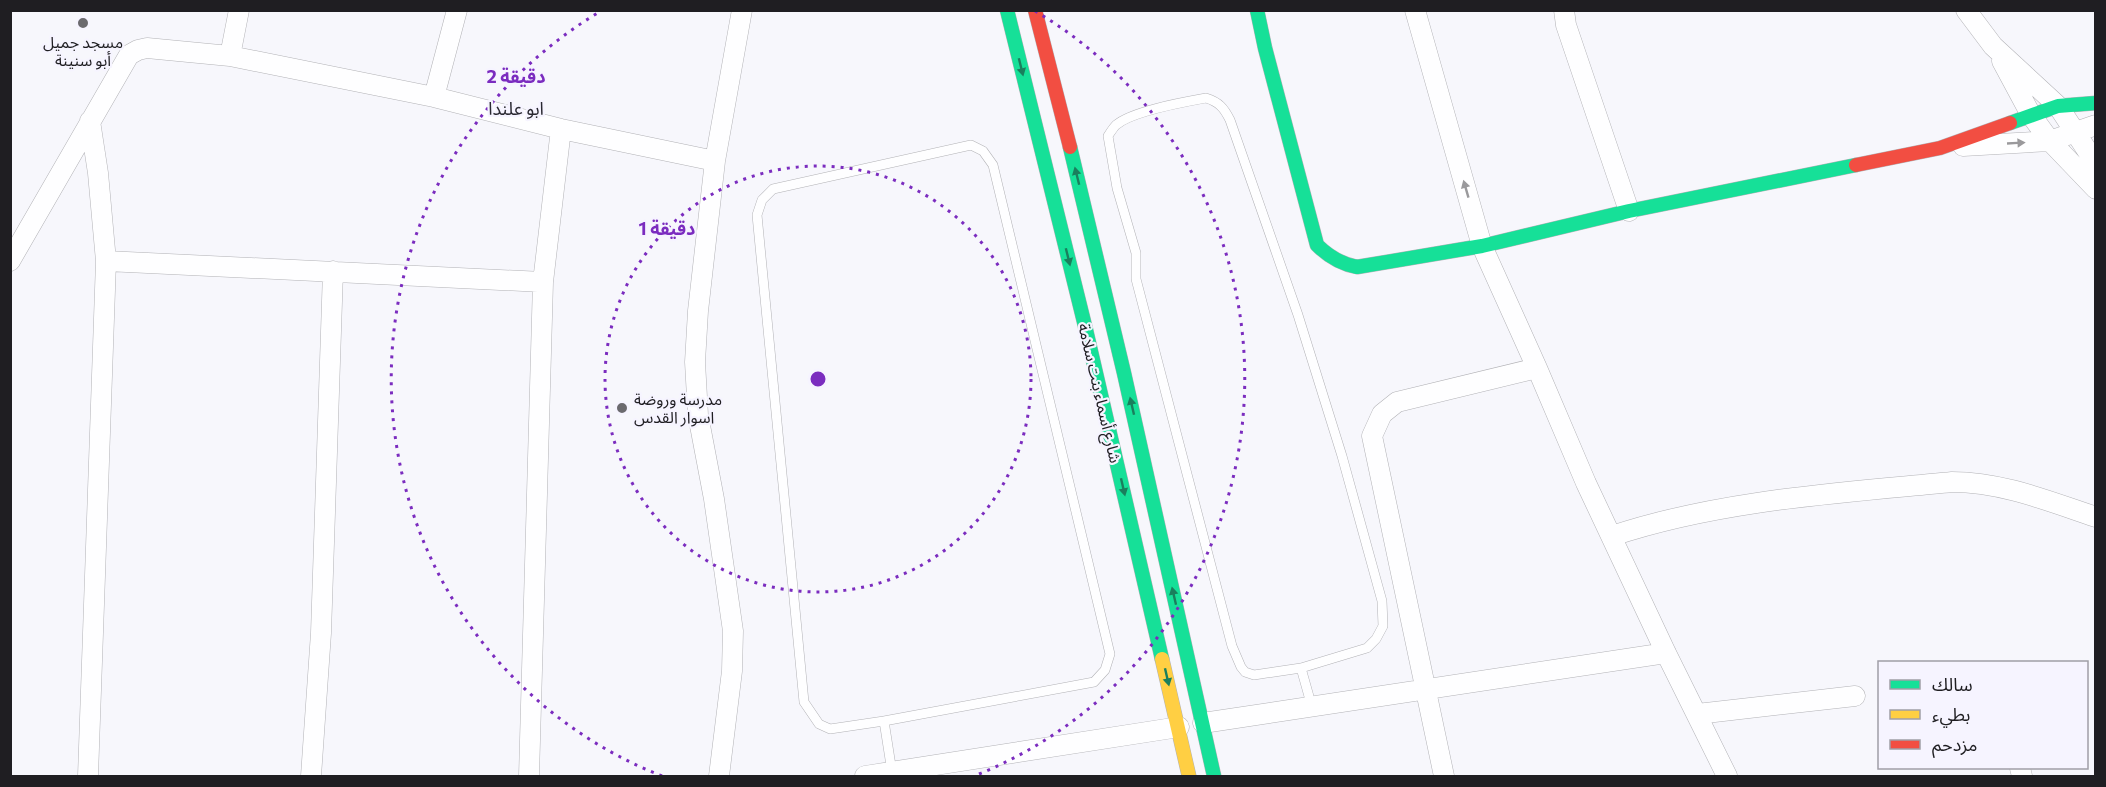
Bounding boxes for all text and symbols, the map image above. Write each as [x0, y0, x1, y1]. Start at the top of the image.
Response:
marker: مسجد جميل أبو سنينة [76, 16, 90, 30]
place label: مسجد جميل أبو سنينة [43, 32, 123, 70]
one-way arrow [1017, 58, 1027, 77]
text: 2 دقيقة [487, 65, 545, 87]
district label: ابو علندا [488, 97, 544, 120]
one-way arrow [2006, 139, 2025, 148]
one-way arrow [1071, 166, 1081, 185]
one-way arrow [1461, 180, 1470, 198]
text: 1 دقيقة [639, 217, 695, 239]
one-way arrow [1063, 247, 1073, 266]
street label: شارع أسماء بنت سلامة [1071, 321, 1126, 465]
centre of rings [808, 369, 828, 389]
place label: مدرسة وروضة اسوار القدس [634, 389, 722, 427]
one-way arrow [1126, 397, 1136, 415]
marker: مدرسة وروضة اسوار القدس [615, 401, 629, 415]
one-way arrow [1118, 478, 1128, 496]
one-way arrow [1169, 587, 1179, 606]
legend [1878, 661, 2088, 769]
one-way arrow [1163, 668, 1172, 687]
text: سالك [1932, 673, 1973, 695]
text: بطيء [1932, 703, 1970, 728]
text: مزدحم [1932, 733, 1977, 758]

